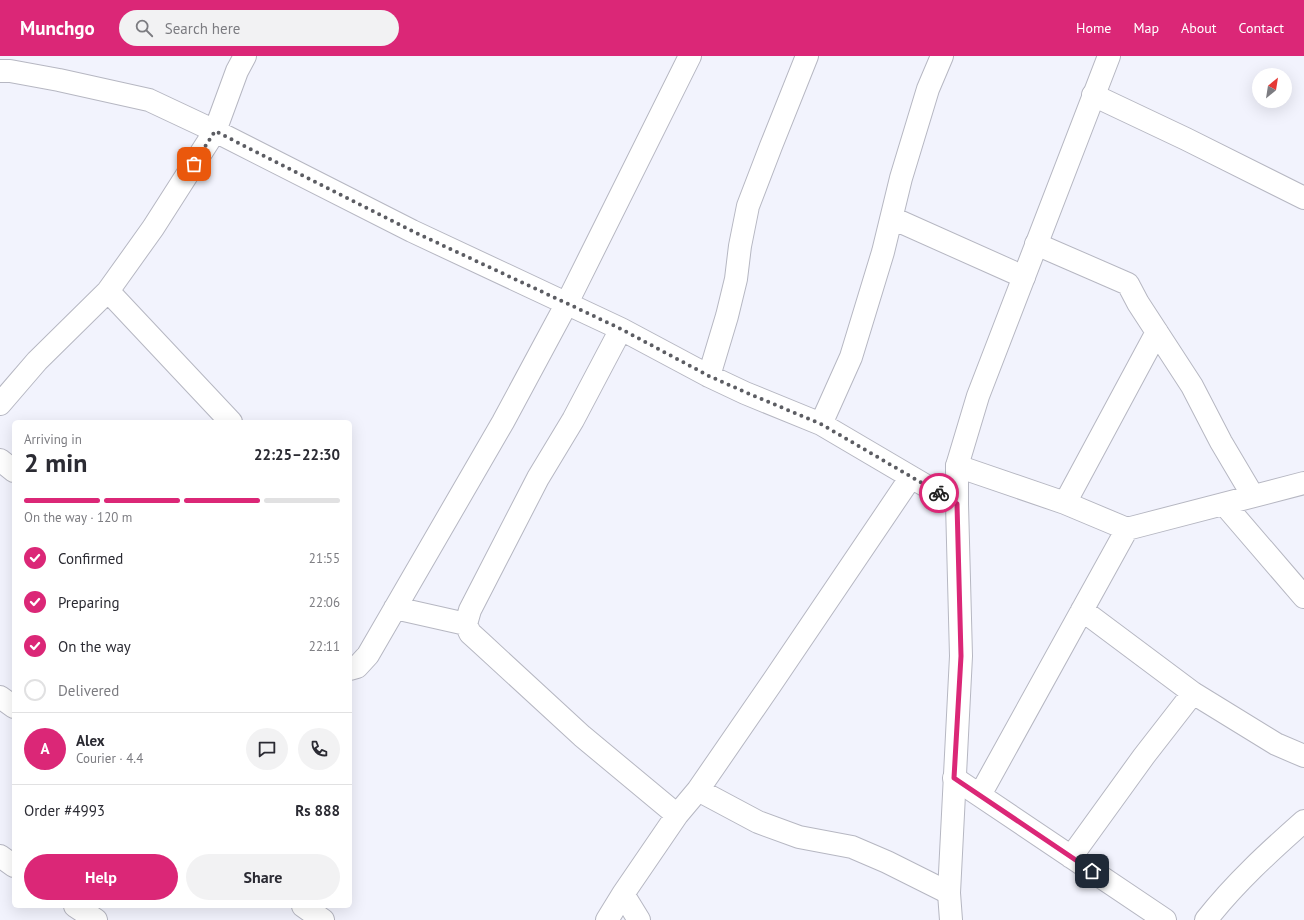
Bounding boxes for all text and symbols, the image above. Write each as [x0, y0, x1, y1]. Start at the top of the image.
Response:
search box [119, 10, 399, 46]
text: Munchgo [20, 16, 95, 40]
icon: search [133, 17, 155, 39]
text: Search here [165, 19, 240, 38]
text: Home [1076, 19, 1111, 37]
text: Map [1133, 19, 1159, 37]
text: About [1181, 19, 1217, 37]
text: Contact [1239, 19, 1284, 37]
north arrow [1252, 68, 1292, 108]
map controls [1252, 68, 1292, 108]
pin [177, 147, 211, 181]
icon: bag [183, 153, 205, 175]
text: Arriving in [24, 431, 82, 448]
text: 22:25–22:30 [254, 445, 340, 464]
text: 2 min [24, 446, 87, 479]
courier [919, 473, 959, 513]
icon: bike [928, 482, 950, 504]
text: On the way · 120 m [24, 509, 132, 526]
icon: check [24, 547, 46, 569]
text: Confirmed [58, 549, 123, 568]
text: 21:55 [309, 550, 340, 567]
icon: check [24, 591, 46, 613]
text: Preparing [58, 593, 120, 612]
text: 22:06 [309, 594, 340, 611]
icon: check [24, 635, 46, 657]
text: On the way [58, 637, 131, 656]
text: 22:11 [309, 638, 340, 655]
text: Delivered [58, 681, 119, 700]
button: chat [246, 728, 288, 770]
button: phone [298, 728, 340, 770]
text: Alex [76, 731, 105, 750]
text: A [40, 739, 50, 758]
text: Courier · 4.4 [76, 750, 143, 767]
text: Order #4993 [24, 801, 105, 820]
text: Rs 888 [295, 801, 340, 820]
button: Help [24, 854, 178, 900]
button: Share [186, 854, 340, 900]
pin [1075, 854, 1109, 888]
icon: home [1081, 860, 1103, 882]

